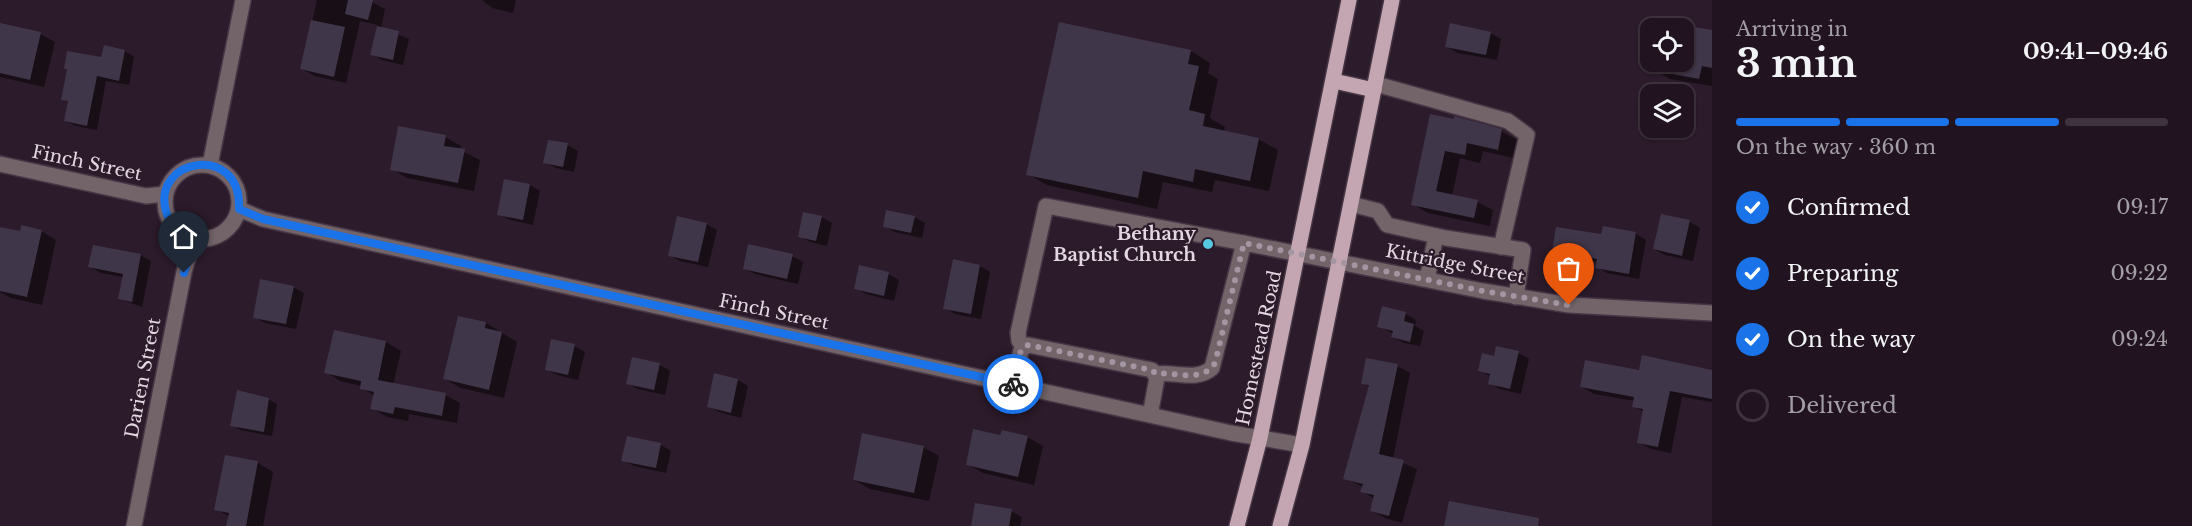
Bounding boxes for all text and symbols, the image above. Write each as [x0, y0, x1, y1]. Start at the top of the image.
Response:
text: Arriving in [1736, 17, 1848, 41]
map controls [1640, 18, 1694, 138]
button: locate [1640, 18, 1694, 72]
text: 09:41–09:46 [2023, 38, 2168, 65]
text: 3 min [1736, 39, 1857, 88]
button: layers [1640, 84, 1694, 138]
text: On the way · 360 m [1736, 135, 1936, 159]
street label: Finch Street [30, 141, 144, 185]
icon: check [1736, 191, 1769, 224]
text: Confirmed [1787, 194, 1910, 221]
text: 09:17 [2116, 195, 2168, 219]
pin [158, 211, 209, 273]
icon: home [167, 220, 200, 253]
place label: Bethany Baptist Church [1053, 223, 1196, 266]
marker: Bethany Baptist Church [1201, 237, 1215, 251]
street label: Kittridge Street [1384, 240, 1526, 288]
pin [1543, 243, 1594, 305]
icon: bag [1552, 252, 1585, 285]
icon: check [1736, 257, 1769, 290]
text: Preparing [1787, 260, 1898, 287]
text: 09:22 [2111, 261, 2168, 285]
street label: Homestead Road [1232, 268, 1286, 428]
street label: Finch Street [717, 290, 831, 334]
street label: Darien Street [121, 316, 166, 440]
icon: check [1736, 323, 1769, 356]
text: On the way [1787, 326, 1915, 353]
text: 09:24 [2111, 327, 2168, 351]
courier [983, 354, 1043, 414]
icon: bike [997, 368, 1030, 401]
text: Delivered [1787, 392, 1897, 419]

